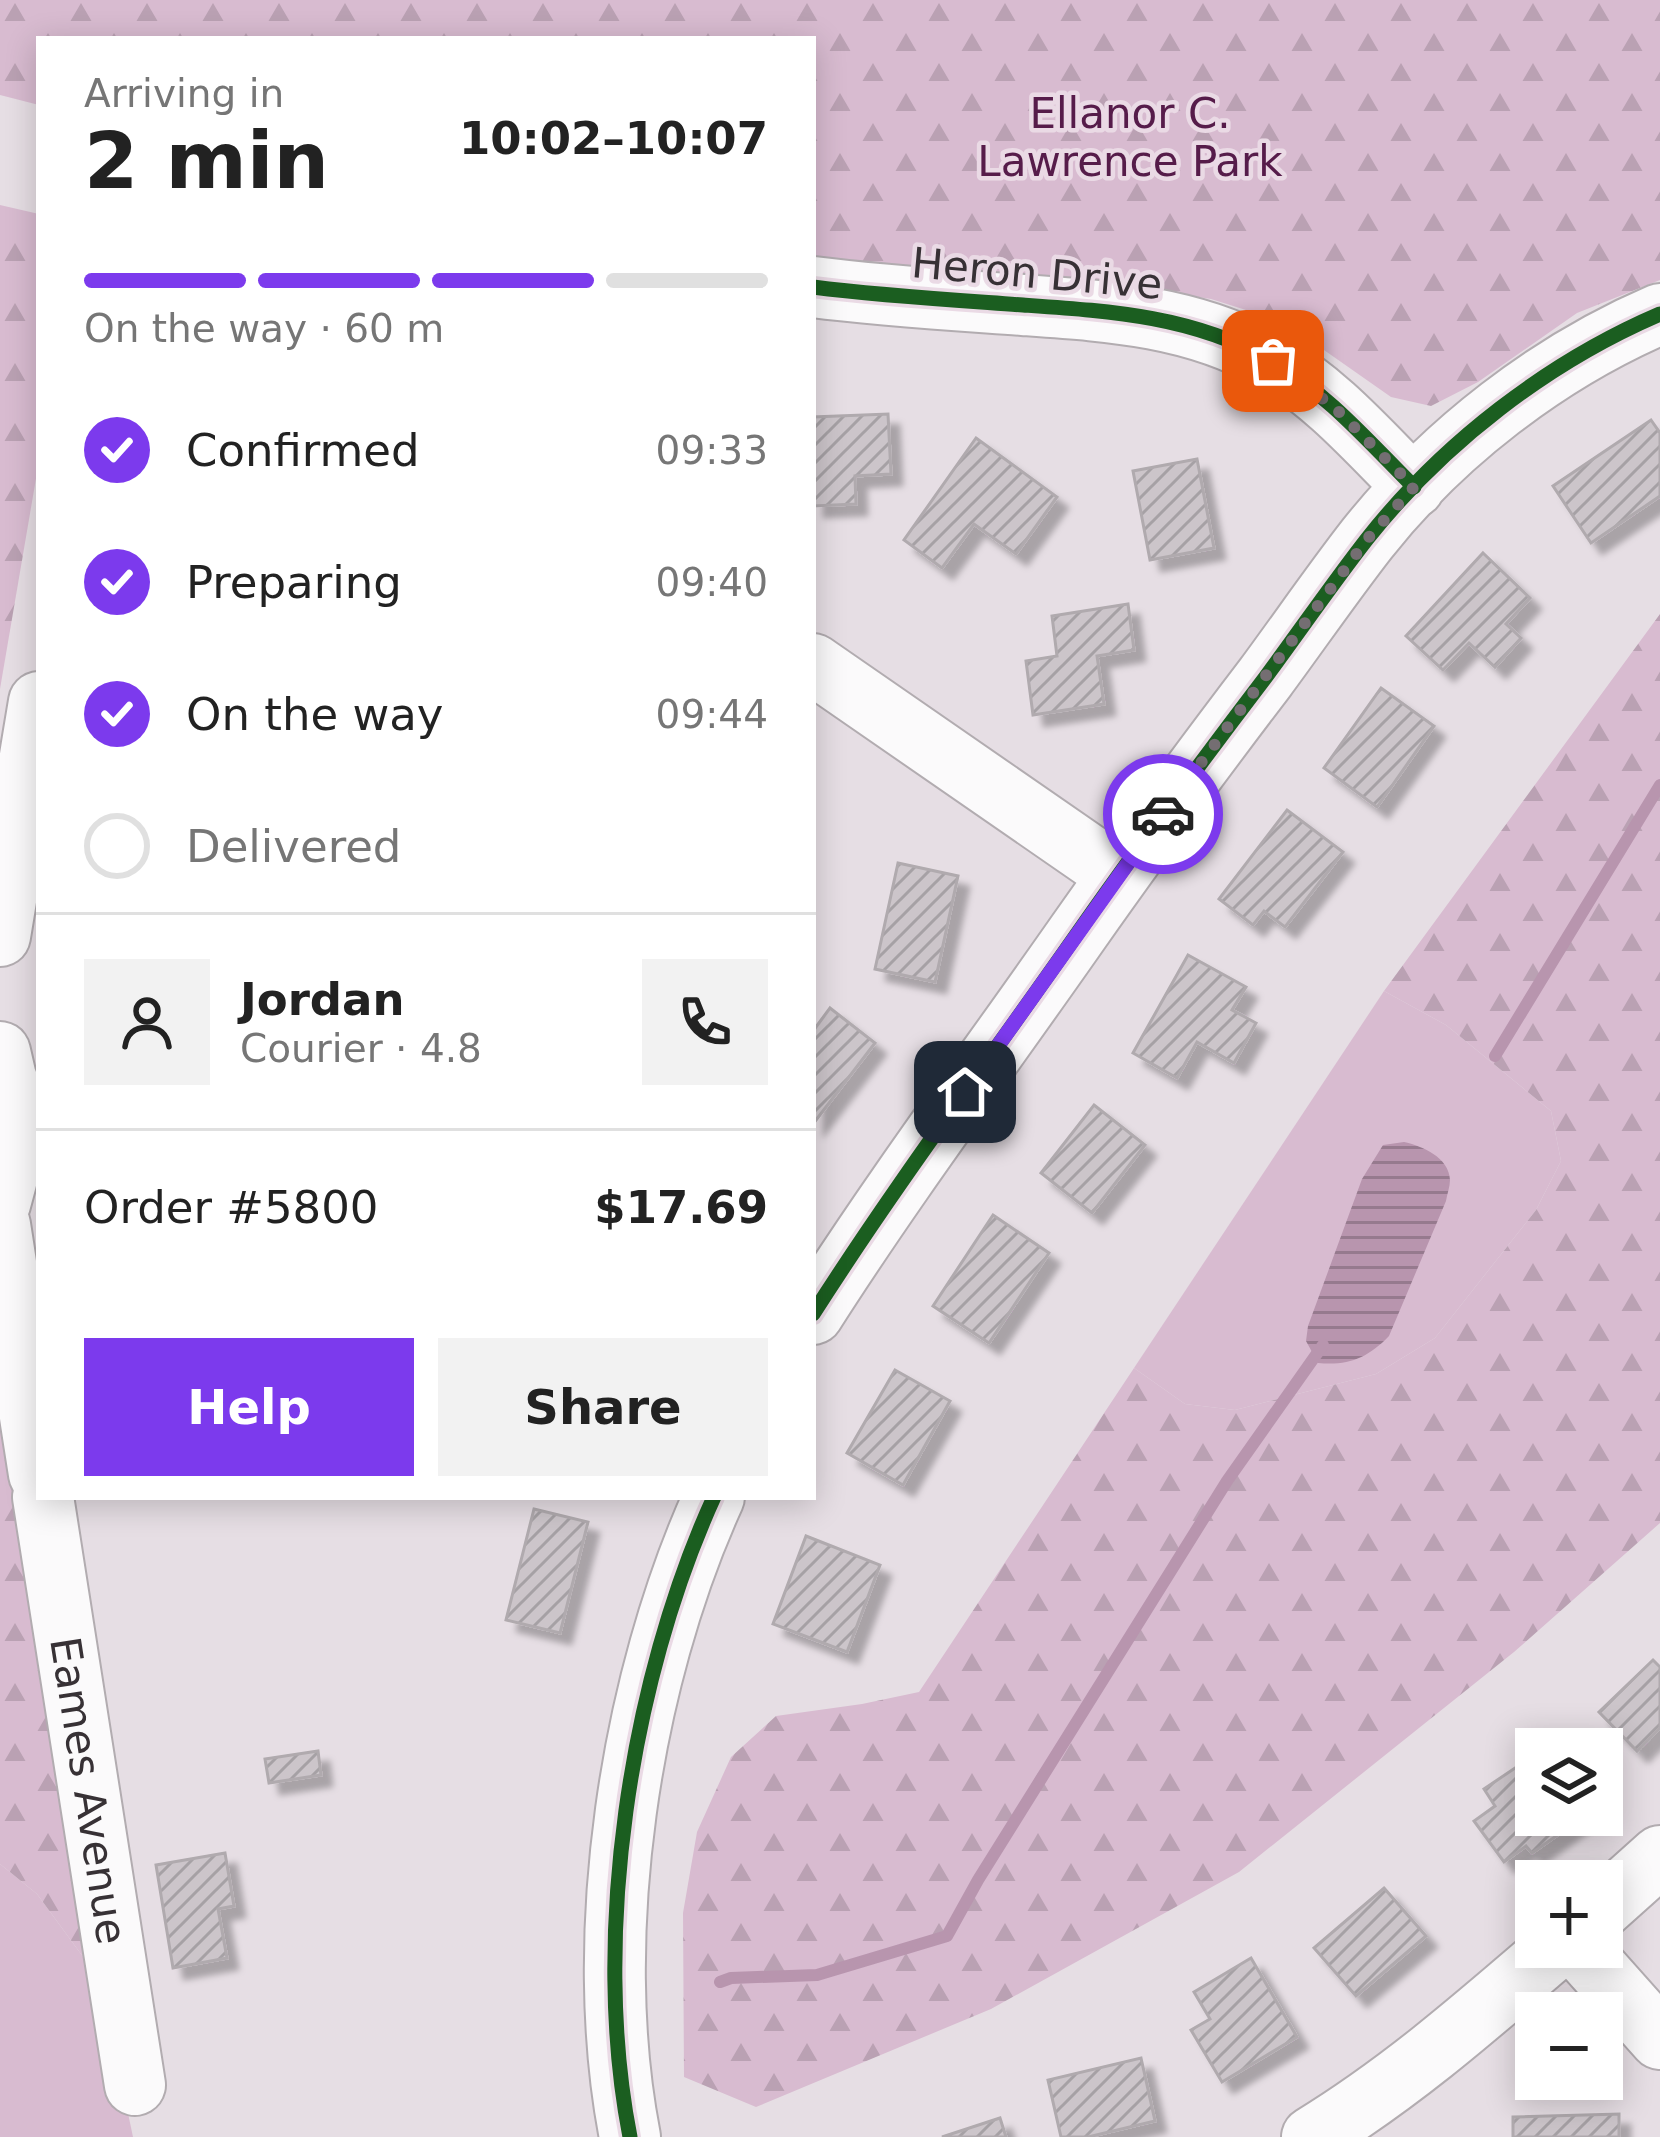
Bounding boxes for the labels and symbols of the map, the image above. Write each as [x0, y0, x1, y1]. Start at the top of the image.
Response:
park label: Ellanor C. Lawrence Park [977, 89, 1283, 186]
street label: Heron Drive [910, 238, 1164, 309]
pin [1222, 310, 1324, 412]
courier [1103, 754, 1223, 874]
pin [914, 1041, 1016, 1143]
street label: Eames Avenue [40, 1633, 137, 1948]

